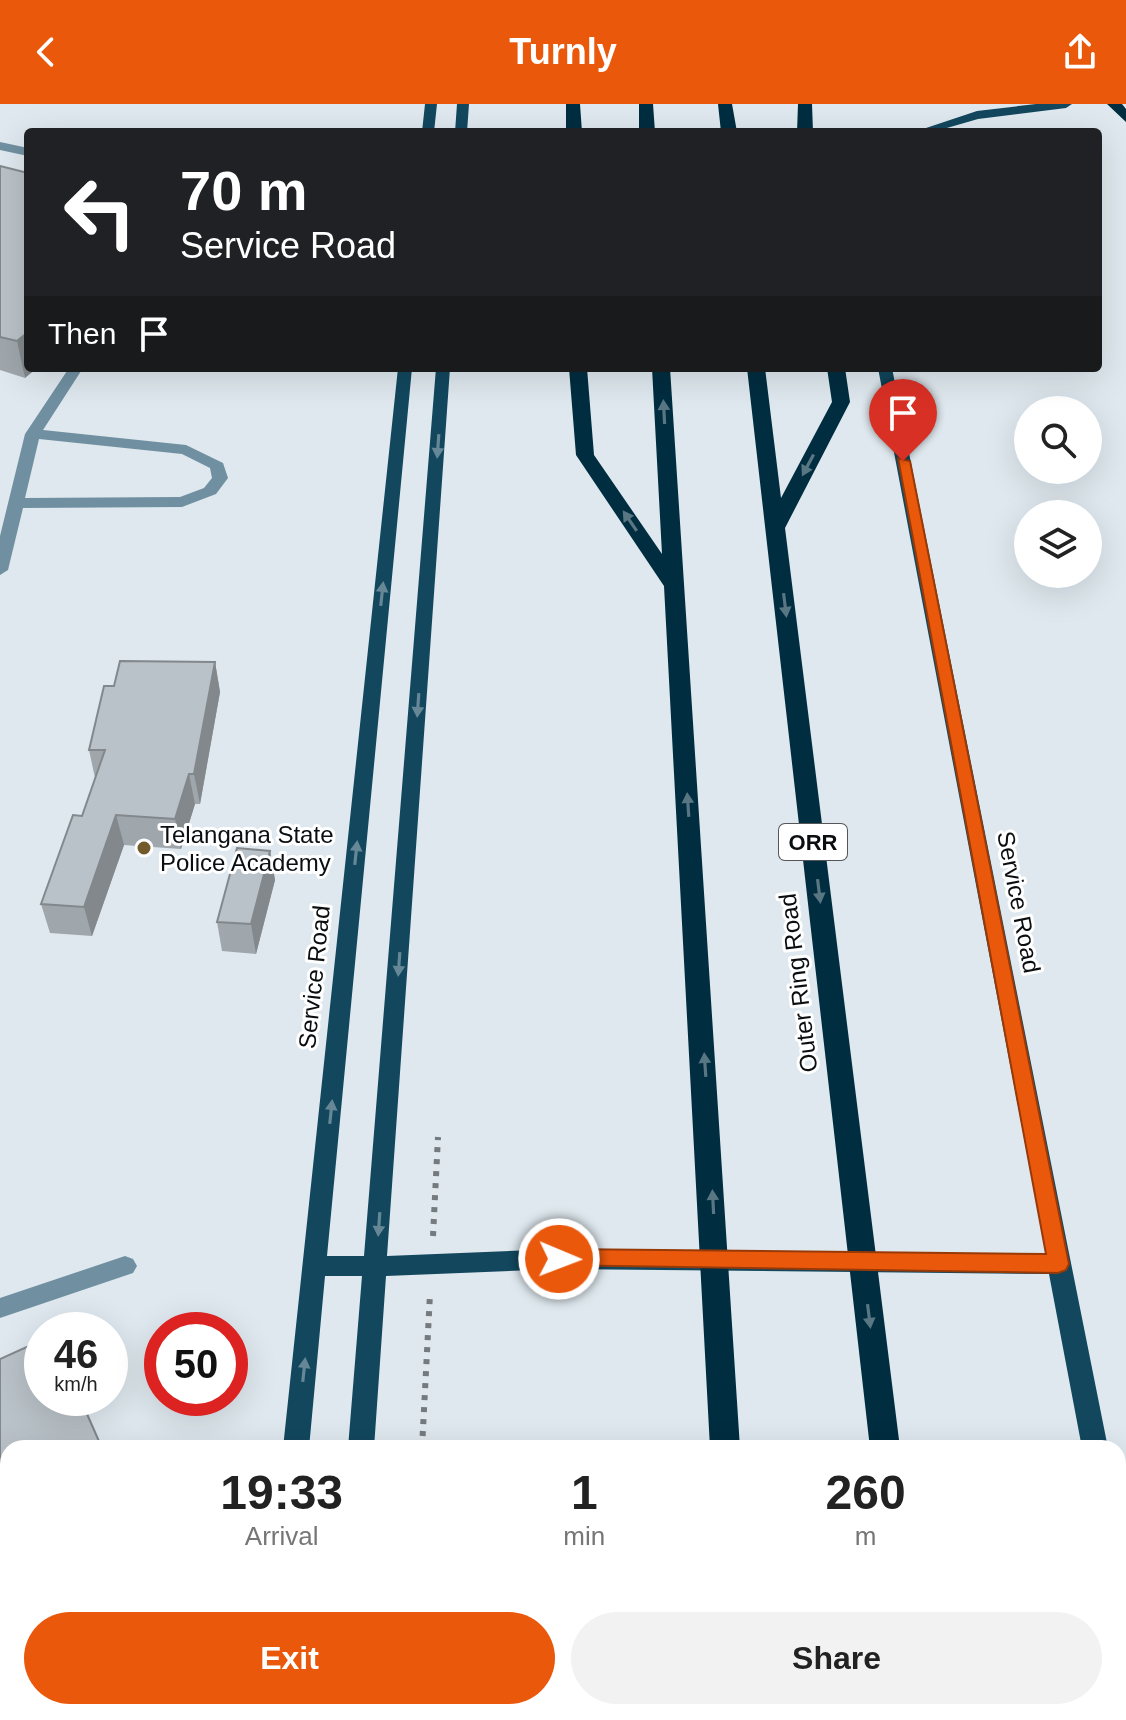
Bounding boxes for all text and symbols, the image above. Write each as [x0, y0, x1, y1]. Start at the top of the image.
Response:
icon: back [24, 30, 68, 74]
icon: share [1058, 30, 1102, 74]
text: Turnly [509, 31, 617, 72]
text: 70 m [180, 159, 308, 222]
icon: left [48, 160, 152, 264]
text: Service Road [180, 225, 396, 266]
icon: arrive [132, 312, 176, 356]
text: Then [48, 317, 116, 350]
pin [869, 379, 937, 461]
icon: arrive [881, 391, 925, 435]
map controls [1014, 396, 1102, 588]
button: search [1014, 396, 1102, 484]
one-way arrow [657, 399, 670, 424]
one-way arrow [431, 434, 444, 459]
one-way arrow [802, 454, 815, 477]
button: layers [1014, 500, 1102, 588]
one-way arrow [623, 510, 638, 532]
one-way arrow [376, 581, 389, 606]
one-way arrow [778, 593, 791, 618]
one-way arrow [411, 693, 424, 718]
one-way arrow [681, 792, 694, 817]
place label: Telangana State Police Academy [160, 821, 333, 876]
road number: ORR [779, 824, 847, 860]
street label: Service Road [992, 829, 1046, 975]
marker: Telangana State Police Academy [135, 839, 153, 857]
one-way arrow [350, 840, 363, 865]
one-way arrow [813, 879, 826, 904]
street label: Outer Ring Road [774, 892, 822, 1074]
street label: Service Road [293, 904, 335, 1050]
one-way arrow [392, 952, 405, 977]
one-way arrow [698, 1052, 711, 1077]
one-way arrow [324, 1099, 337, 1124]
one-way arrow [706, 1189, 719, 1214]
one-way arrow [372, 1212, 385, 1237]
position arrow [517, 1217, 601, 1301]
one-way arrow [863, 1304, 876, 1329]
speed limit sign: 50 [144, 1312, 248, 1416]
text: 46 [54, 1332, 98, 1376]
one-way arrow [298, 1358, 311, 1383]
text: km/h [54, 1373, 98, 1395]
text: 19:33 [220, 1466, 343, 1519]
text: 1 [571, 1466, 598, 1519]
text: 260 [826, 1466, 906, 1519]
text: Arrival [245, 1521, 319, 1551]
text: min [563, 1521, 605, 1551]
text: m [855, 1521, 876, 1551]
button: Exit [24, 1612, 555, 1704]
button: Share [571, 1612, 1102, 1704]

